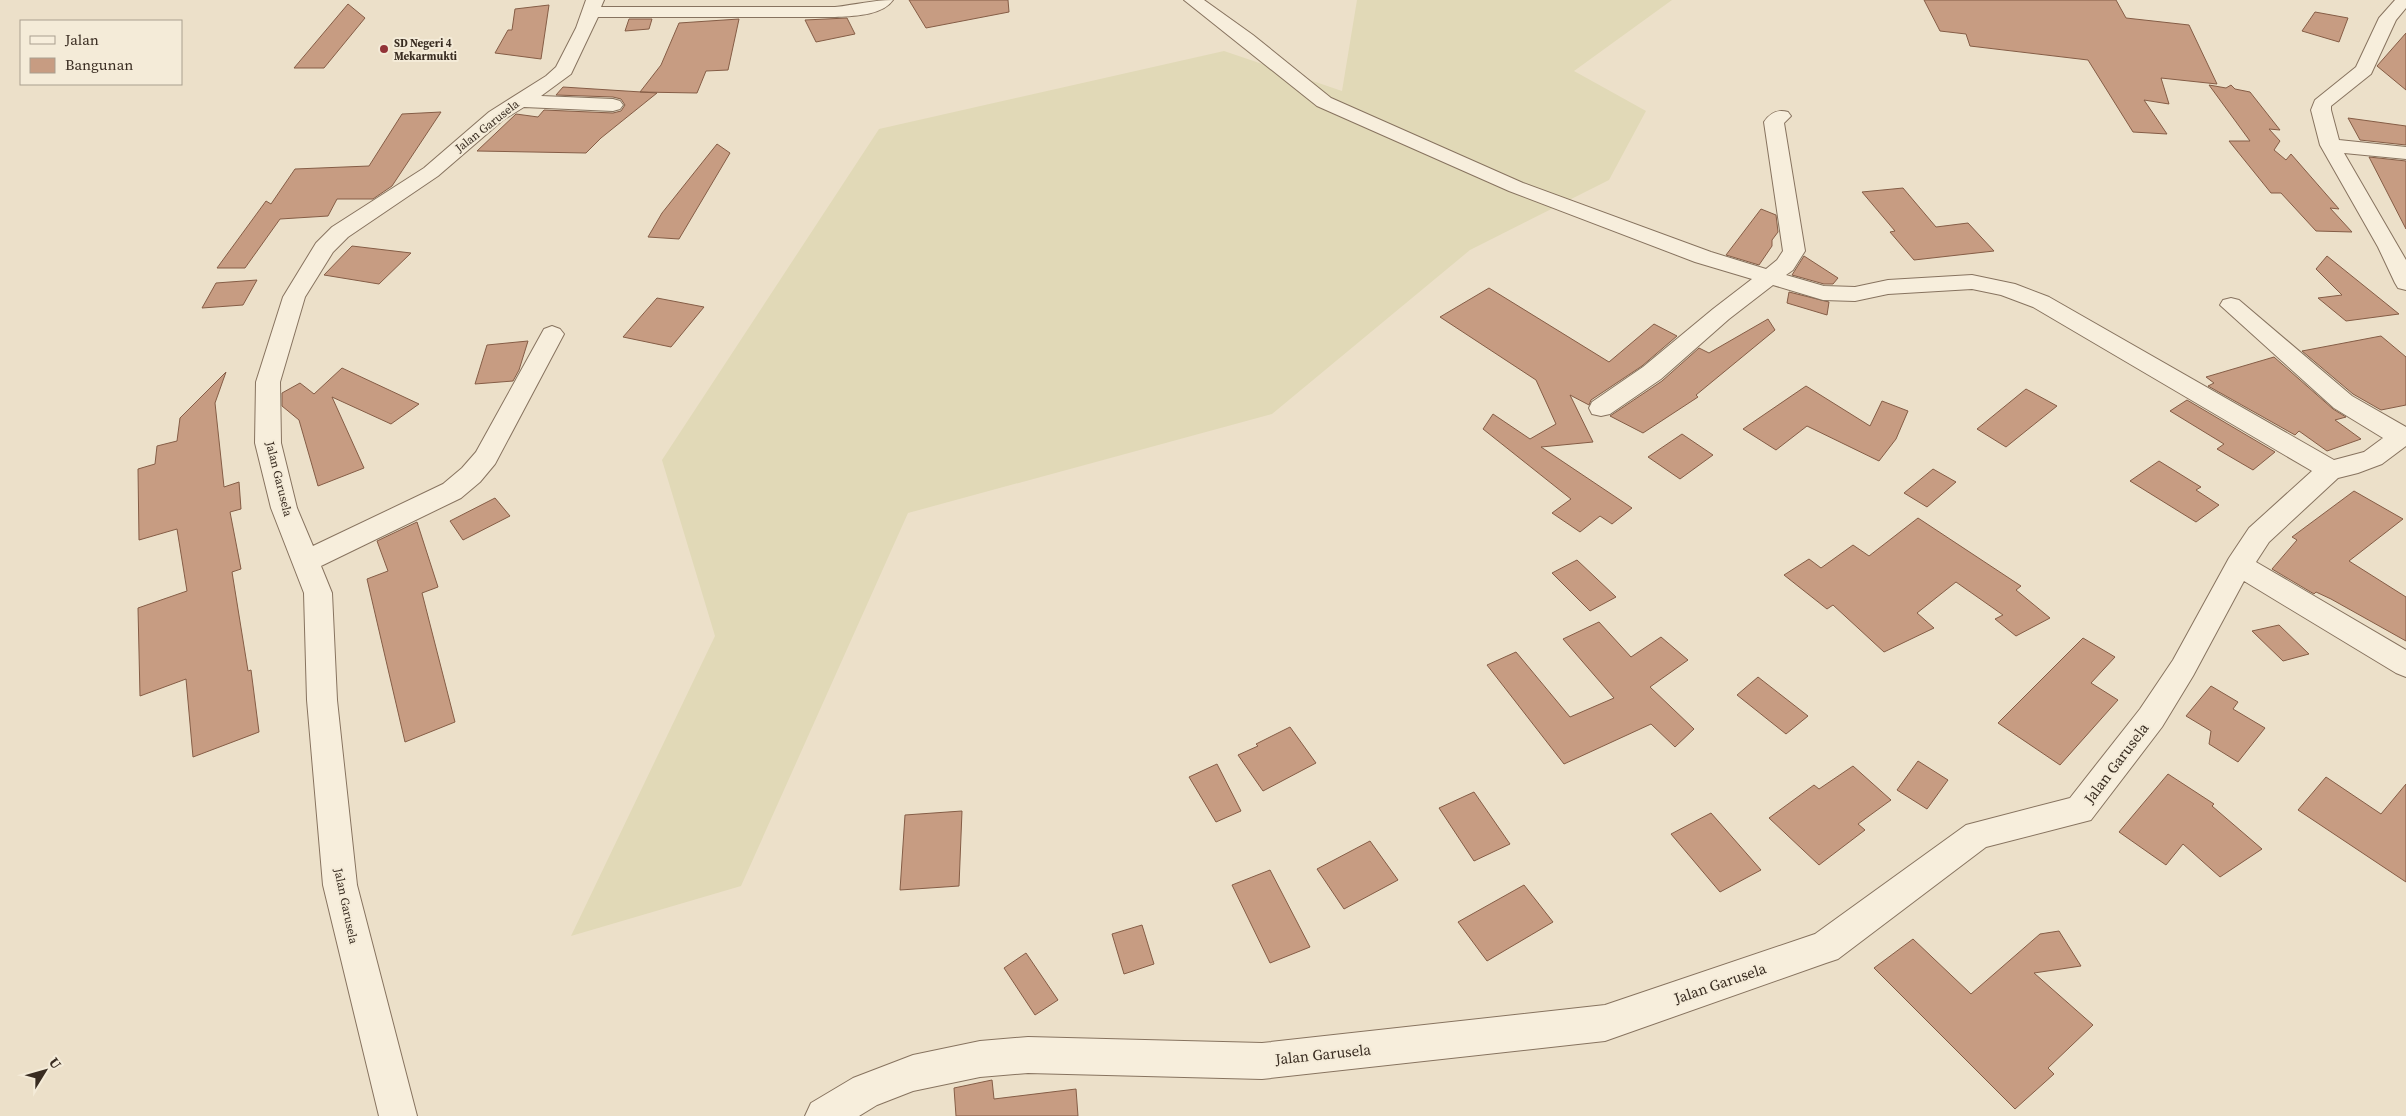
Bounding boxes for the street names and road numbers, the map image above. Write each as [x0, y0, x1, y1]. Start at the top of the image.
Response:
street label: Jalan Garusela [451, 95, 523, 157]
street label: Jalan Garusela [262, 439, 296, 519]
street label: Jalan Garusela [2078, 718, 2154, 809]
street label: Jalan Garusela [330, 866, 362, 946]
street label: Jalan Garusela [1670, 957, 1769, 1009]
street label: Jalan Garusela [1273, 1038, 1372, 1070]

